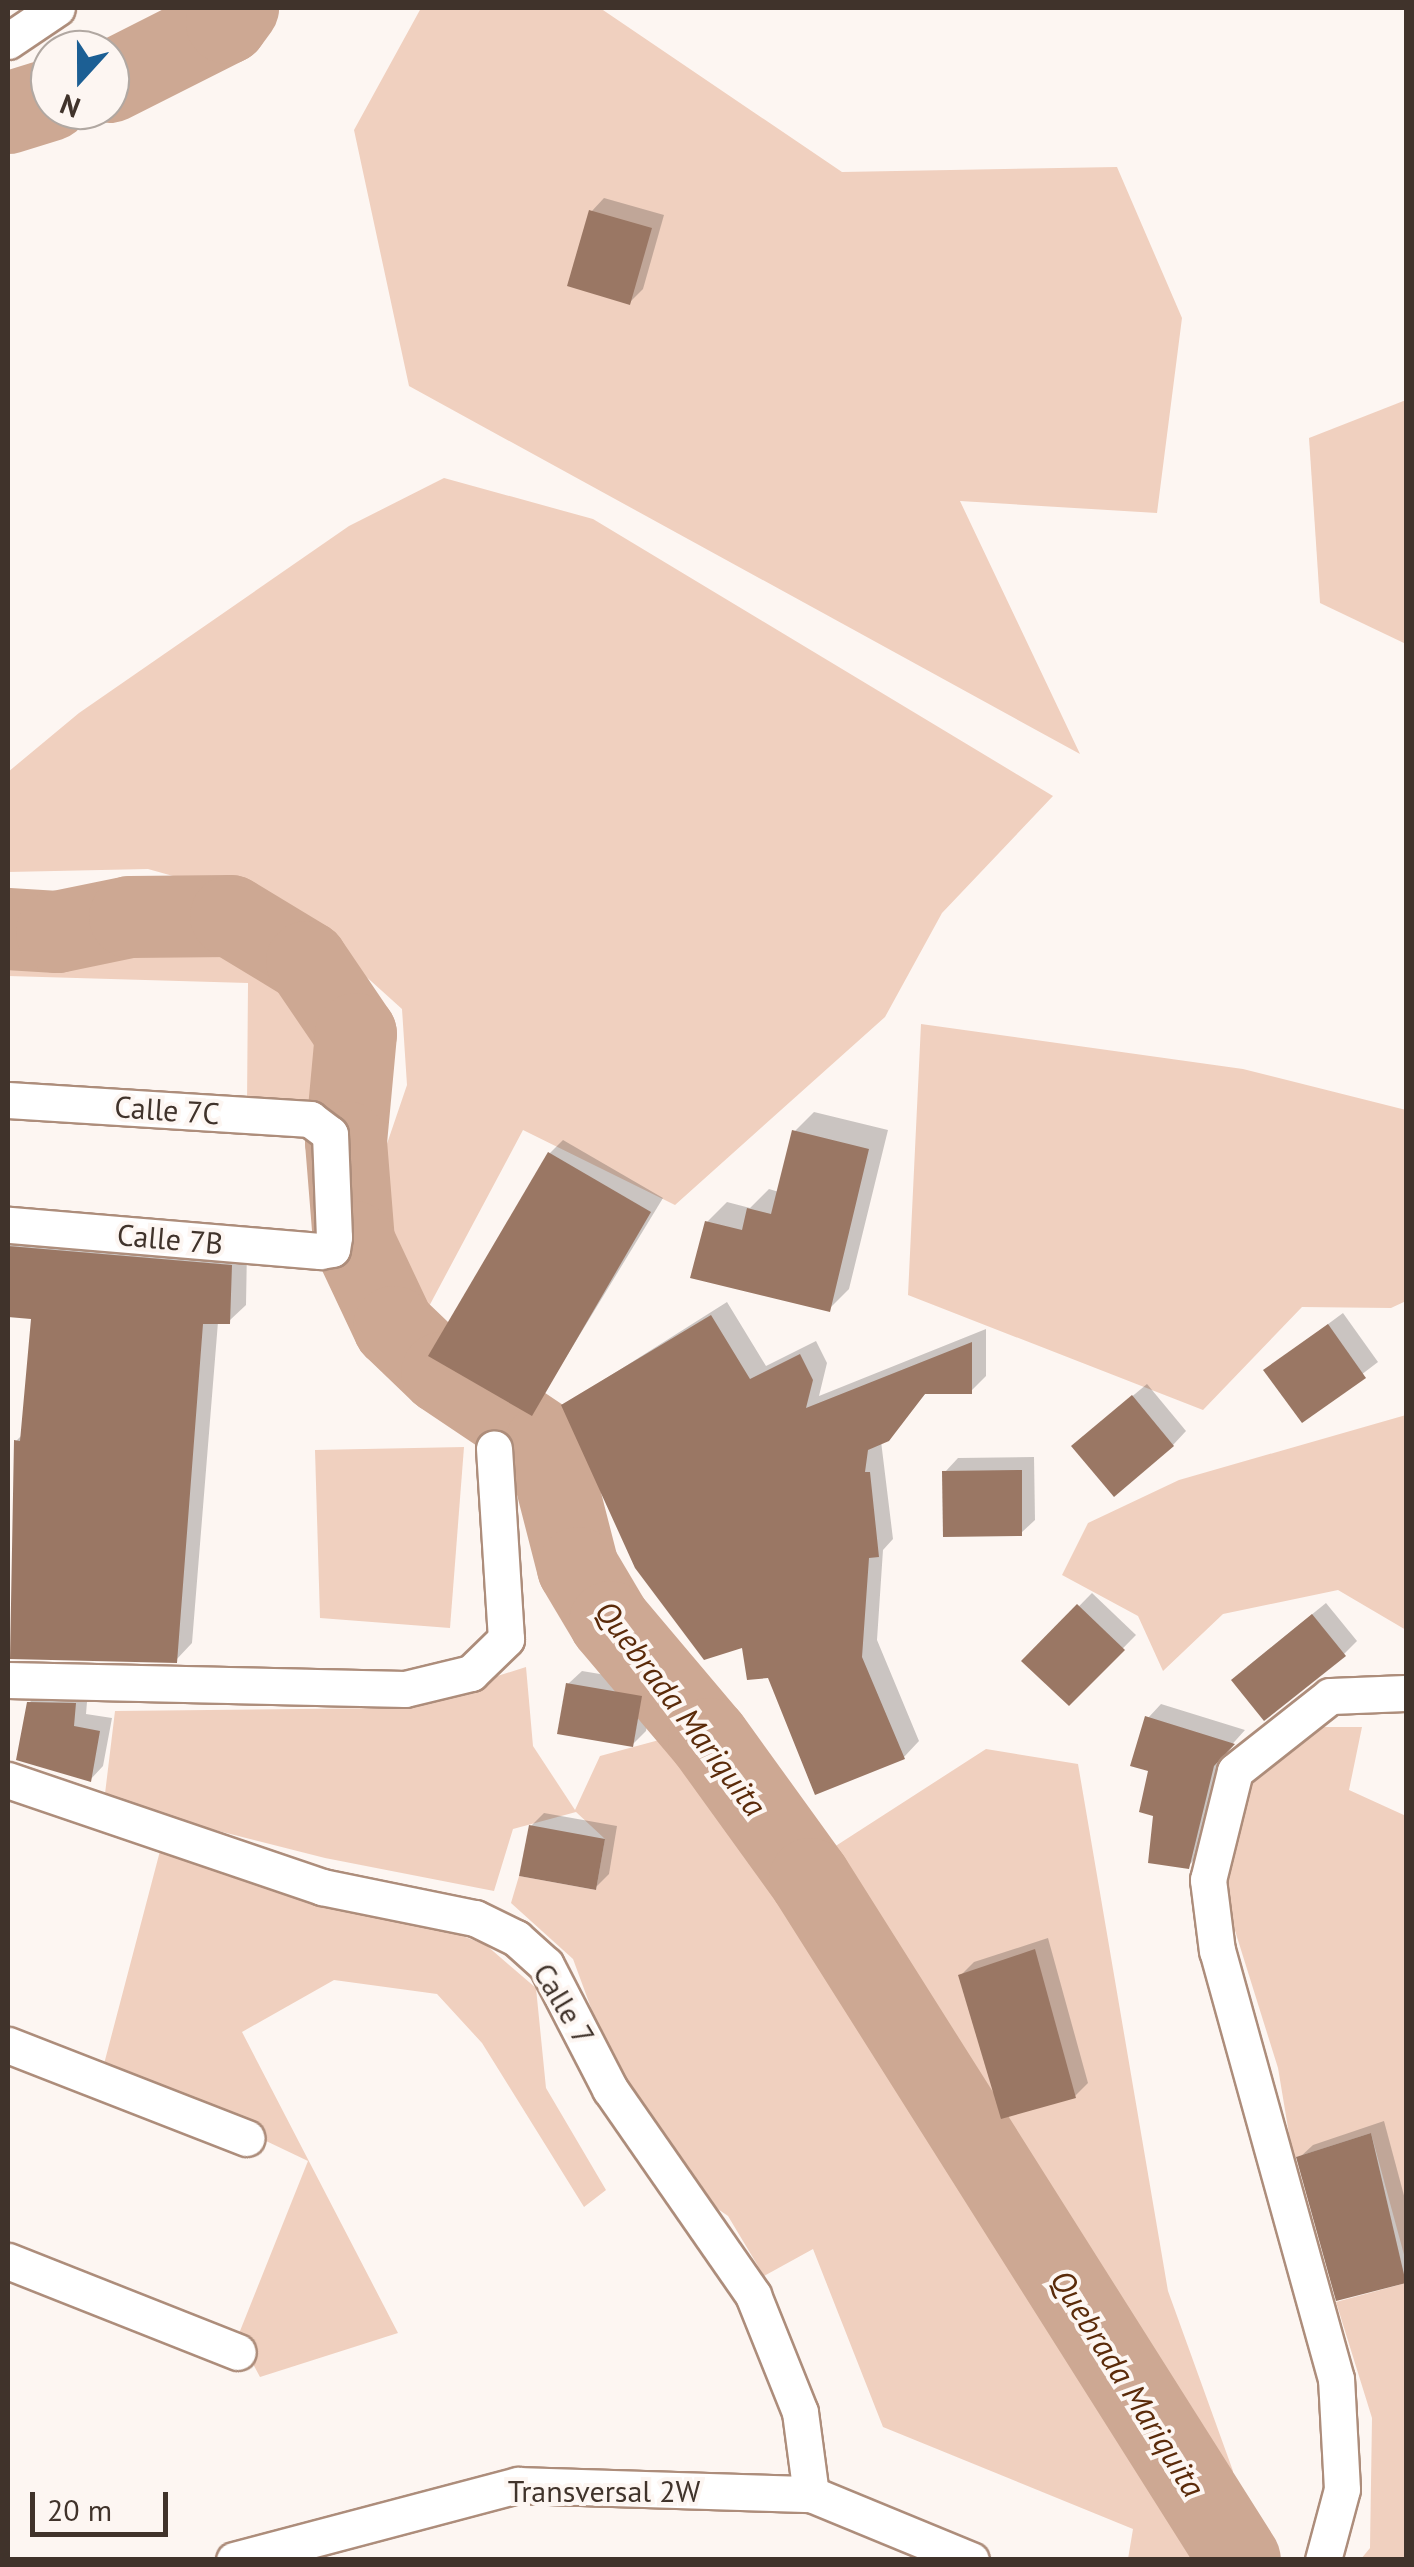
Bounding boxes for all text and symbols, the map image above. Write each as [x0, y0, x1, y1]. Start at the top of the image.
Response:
north arrow [30, 30, 130, 130]
text: N [55, 86, 85, 127]
street label: Calle 7C [113, 1088, 221, 1132]
street label: Calle 7B [116, 1216, 224, 1262]
water label: Quebrada Mariquita [587, 1593, 775, 1823]
street label: Calle 7 [526, 1957, 602, 2051]
water label: Quebrada Mariquita [1043, 2263, 1213, 2503]
scale bar [35, 2472, 172, 2534]
street label: Transversal 2W [508, 2473, 700, 2509]
text: 20 m [47, 2490, 112, 2529]

